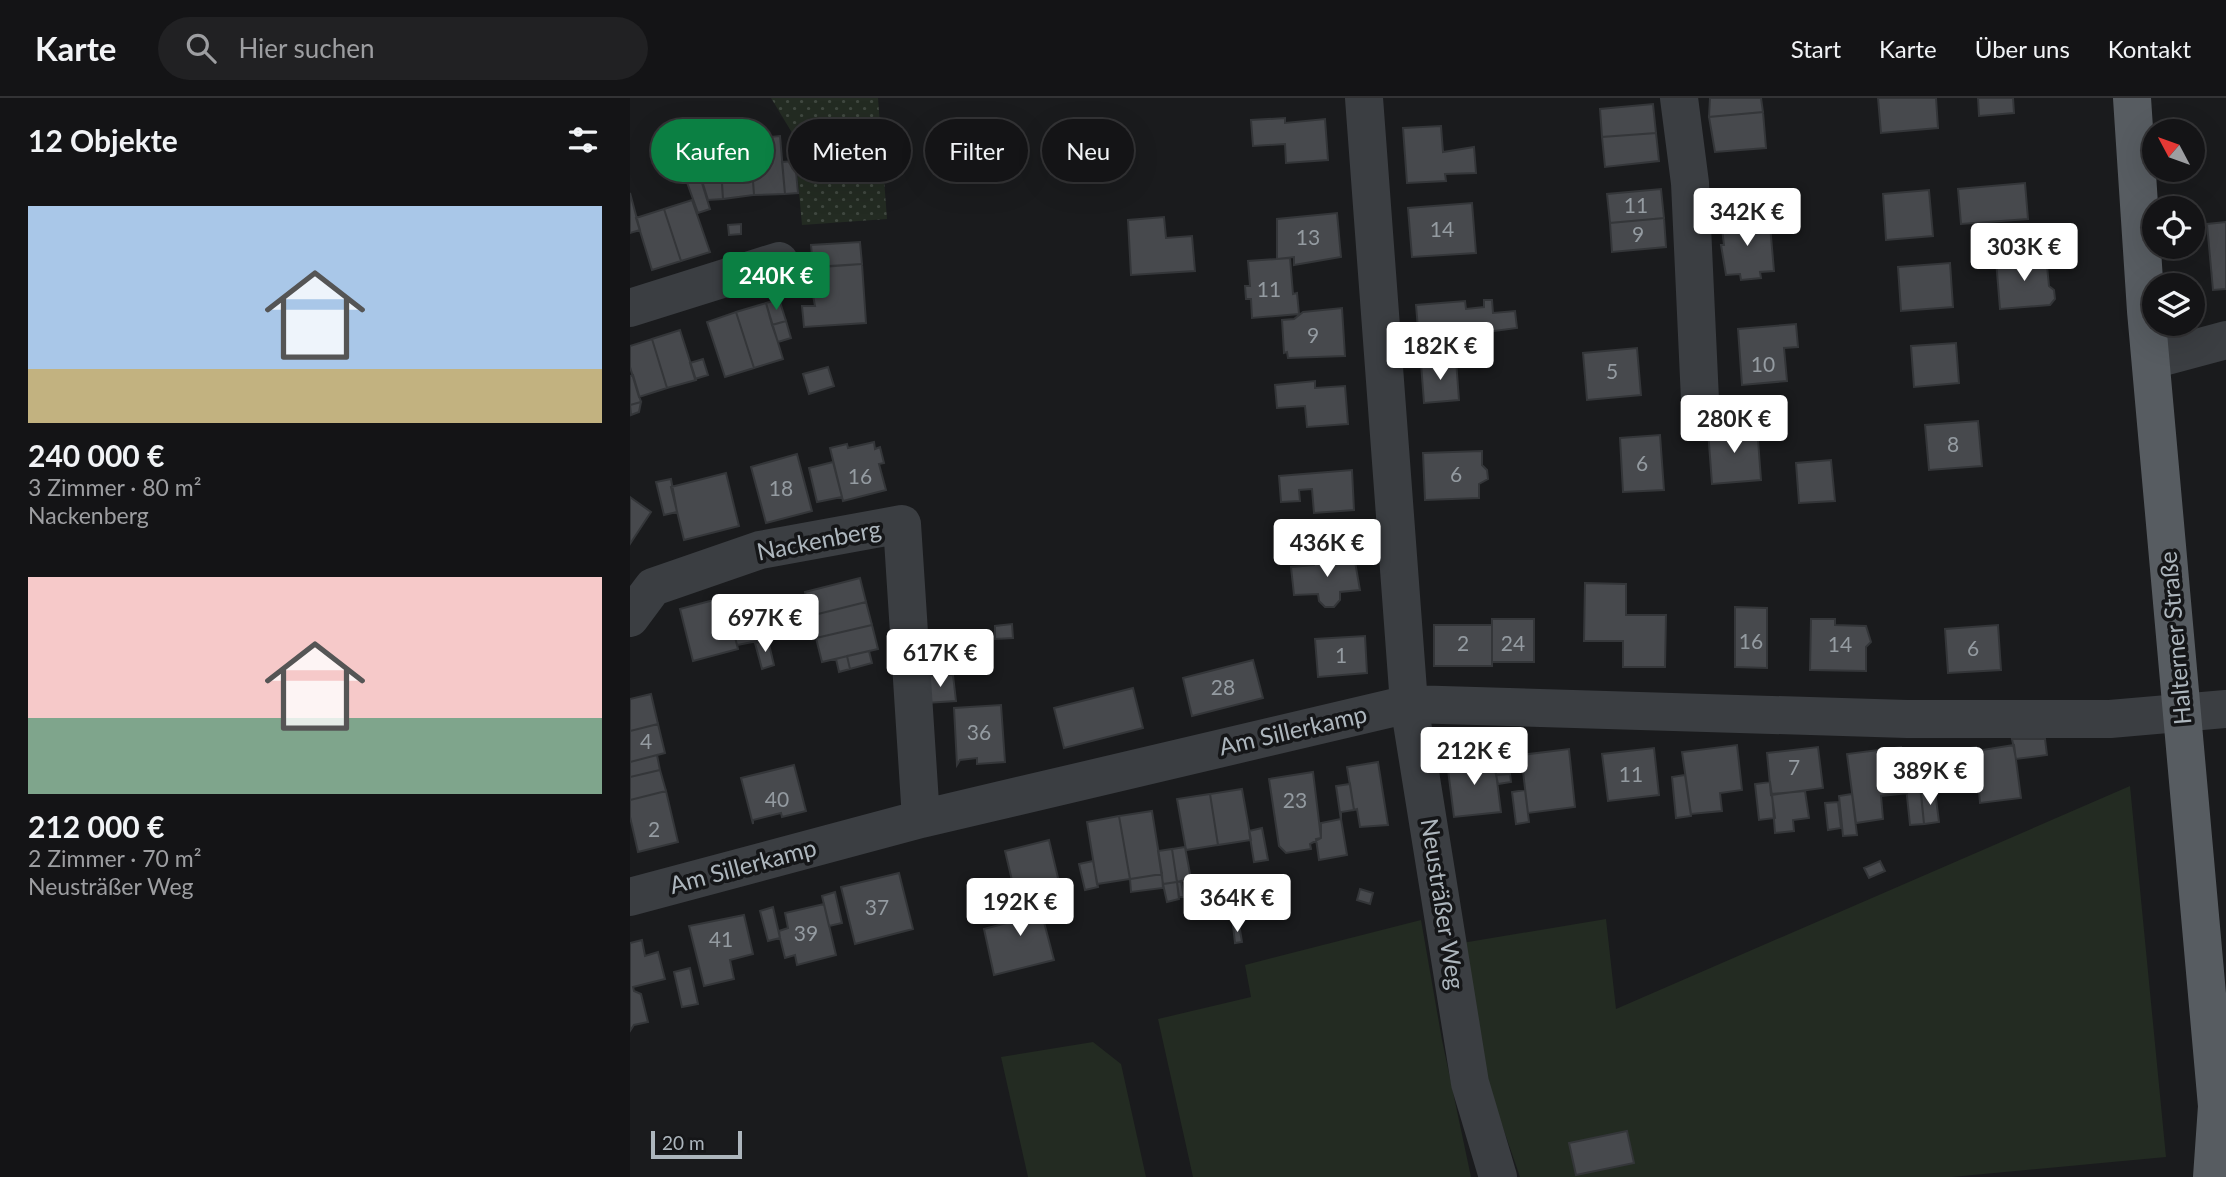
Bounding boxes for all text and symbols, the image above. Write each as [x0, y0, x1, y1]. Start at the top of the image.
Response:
search box [158, 17, 648, 80]
text: Karte [35, 28, 116, 68]
icon: search [182, 29, 220, 67]
text: Hier suchen [238, 32, 375, 64]
text: Start [1791, 34, 1841, 63]
text: Karte [1879, 34, 1937, 63]
text: Über uns [1975, 34, 2070, 63]
text: Kontakt [2108, 34, 2191, 63]
chip: Kaufen [651, 119, 774, 182]
chip: Mieten [788, 119, 911, 182]
chip: Filter [925, 119, 1028, 182]
chip: Neu [1042, 119, 1134, 182]
north arrow [2142, 119, 2205, 182]
map controls [2142, 119, 2205, 336]
icon: filters [564, 121, 602, 159]
text: 12 Objekte [28, 122, 178, 158]
pin: 342K € [1690, 188, 1804, 248]
house number: 11 [1624, 192, 1648, 217]
button: locate [2142, 196, 2205, 259]
text: 342K € [1710, 197, 1784, 225]
house number: 14 [1430, 216, 1454, 241]
house number: 9 [1632, 221, 1644, 246]
pin: 303K € [1967, 223, 2081, 283]
house number: 13 [1296, 224, 1320, 249]
text: 303K € [1987, 232, 2061, 260]
icon: home [252, 252, 378, 378]
pin: 240K € [719, 252, 833, 312]
text: 240K € [739, 261, 813, 289]
button: layers [2142, 273, 2205, 336]
house number: 11 [1257, 276, 1281, 301]
house number: 9 [1307, 322, 1319, 347]
pin: 182K € [1383, 322, 1497, 382]
text: 182K € [1403, 331, 1477, 359]
house number: 10 [1751, 351, 1775, 376]
house number: 5 [1606, 358, 1618, 383]
pin: 280K € [1677, 396, 1791, 455]
text: 280K € [1697, 404, 1771, 432]
house number: 8 [1947, 431, 1959, 456]
text: 240 000 € [28, 437, 164, 473]
house number: 6 [1636, 450, 1648, 475]
house number: 6 [1450, 461, 1462, 486]
house number: 16 [848, 463, 872, 488]
text: 3 Zimmer · 80 m² [28, 473, 201, 501]
house number: 18 [769, 475, 793, 500]
text: Nackenberg [28, 501, 149, 529]
street label: Nackenberg [754, 513, 883, 566]
pin: 436K € [1270, 519, 1384, 579]
text: 436K € [1290, 528, 1364, 556]
street label: Halterner Straße [2152, 550, 2197, 726]
pin: 697K € [708, 594, 822, 654]
text: 697K € [728, 603, 802, 631]
icon: home [252, 623, 378, 749]
house number: 16 [1739, 628, 1763, 653]
pin: 617K € [883, 630, 997, 689]
house number: 2 [1457, 630, 1469, 655]
house number: 24 [1501, 630, 1525, 655]
house number: 14 [1828, 631, 1852, 656]
house number: 6 [1967, 635, 1979, 660]
text: 617K € [903, 638, 977, 666]
house number: 1 [1335, 642, 1347, 667]
house number: 28 [1211, 674, 1235, 699]
street label: Am Sillerkamp [1216, 698, 1369, 761]
house number: 36 [967, 719, 991, 744]
house number: 4 [640, 728, 652, 753]
pin: 212K € [1417, 728, 1531, 787]
text: 212K € [1437, 736, 1511, 764]
pin: 389K € [1873, 748, 1987, 807]
house number: 7 [1788, 754, 1800, 779]
text: 389K € [1893, 756, 1967, 784]
house number: 11 [1619, 761, 1643, 786]
house number: 40 [765, 786, 789, 811]
house number: 23 [1283, 787, 1307, 812]
text: 212 000 € [28, 808, 164, 844]
house number: 2 [648, 816, 660, 841]
street label: Neusträßer Weg [1416, 816, 1471, 991]
street label: Am Sillerkamp [666, 832, 819, 899]
text: 2 Zimmer · 70 m² [28, 844, 201, 872]
text: Neusträßer Weg [28, 872, 194, 900]
pin: 364K € [1180, 874, 1294, 934]
pin: 192K € [963, 878, 1077, 938]
text: 364K € [1200, 883, 1274, 911]
text: 192K € [983, 887, 1057, 915]
house number: 37 [865, 894, 889, 919]
house number: 39 [794, 920, 818, 945]
house number: 41 [709, 926, 733, 951]
scale bar [651, 1128, 742, 1160]
text: 20 m [662, 1131, 705, 1154]

